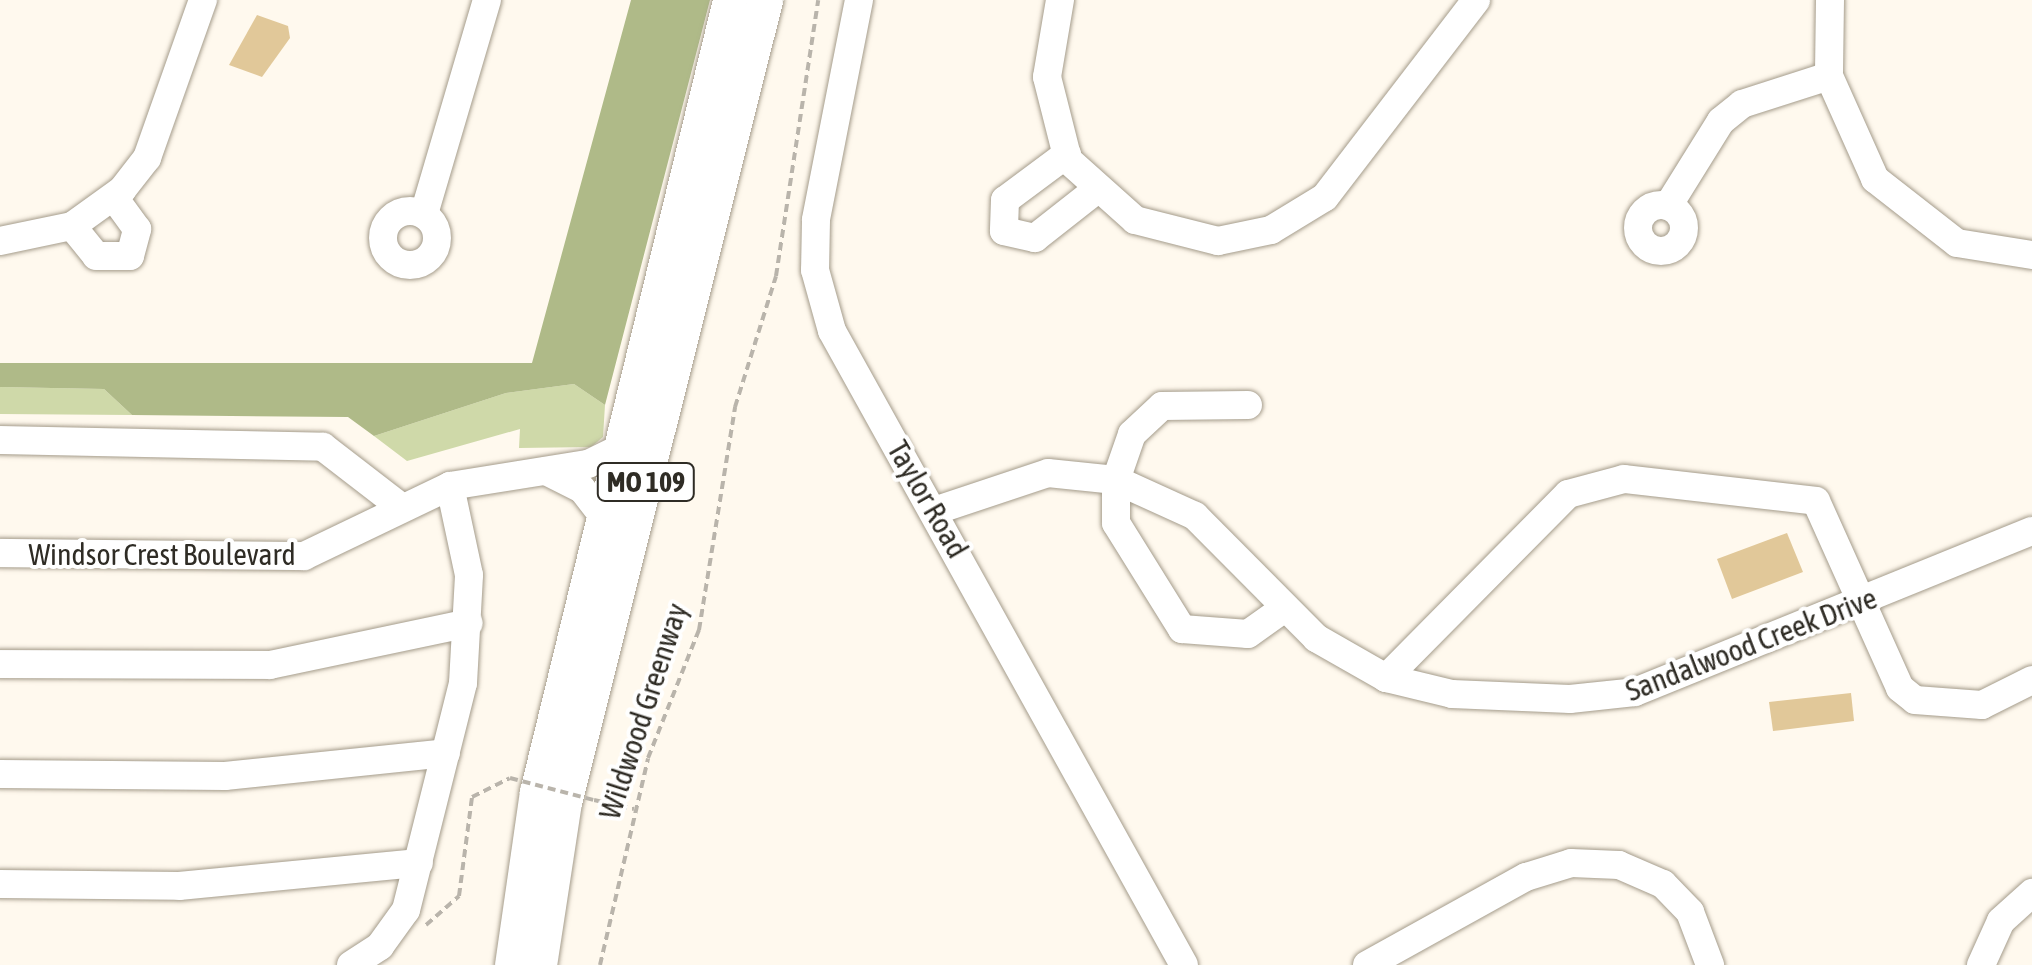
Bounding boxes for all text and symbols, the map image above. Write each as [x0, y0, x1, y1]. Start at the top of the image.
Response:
street label: Taylor Road [880, 434, 976, 564]
road number: MO 109 [596, 459, 696, 505]
street label: Windsor Crest Boulevard [28, 536, 296, 572]
street label: Sandalwood Creek Drive [1620, 580, 1882, 708]
street label: Wildwood Greenway [591, 598, 695, 824]

